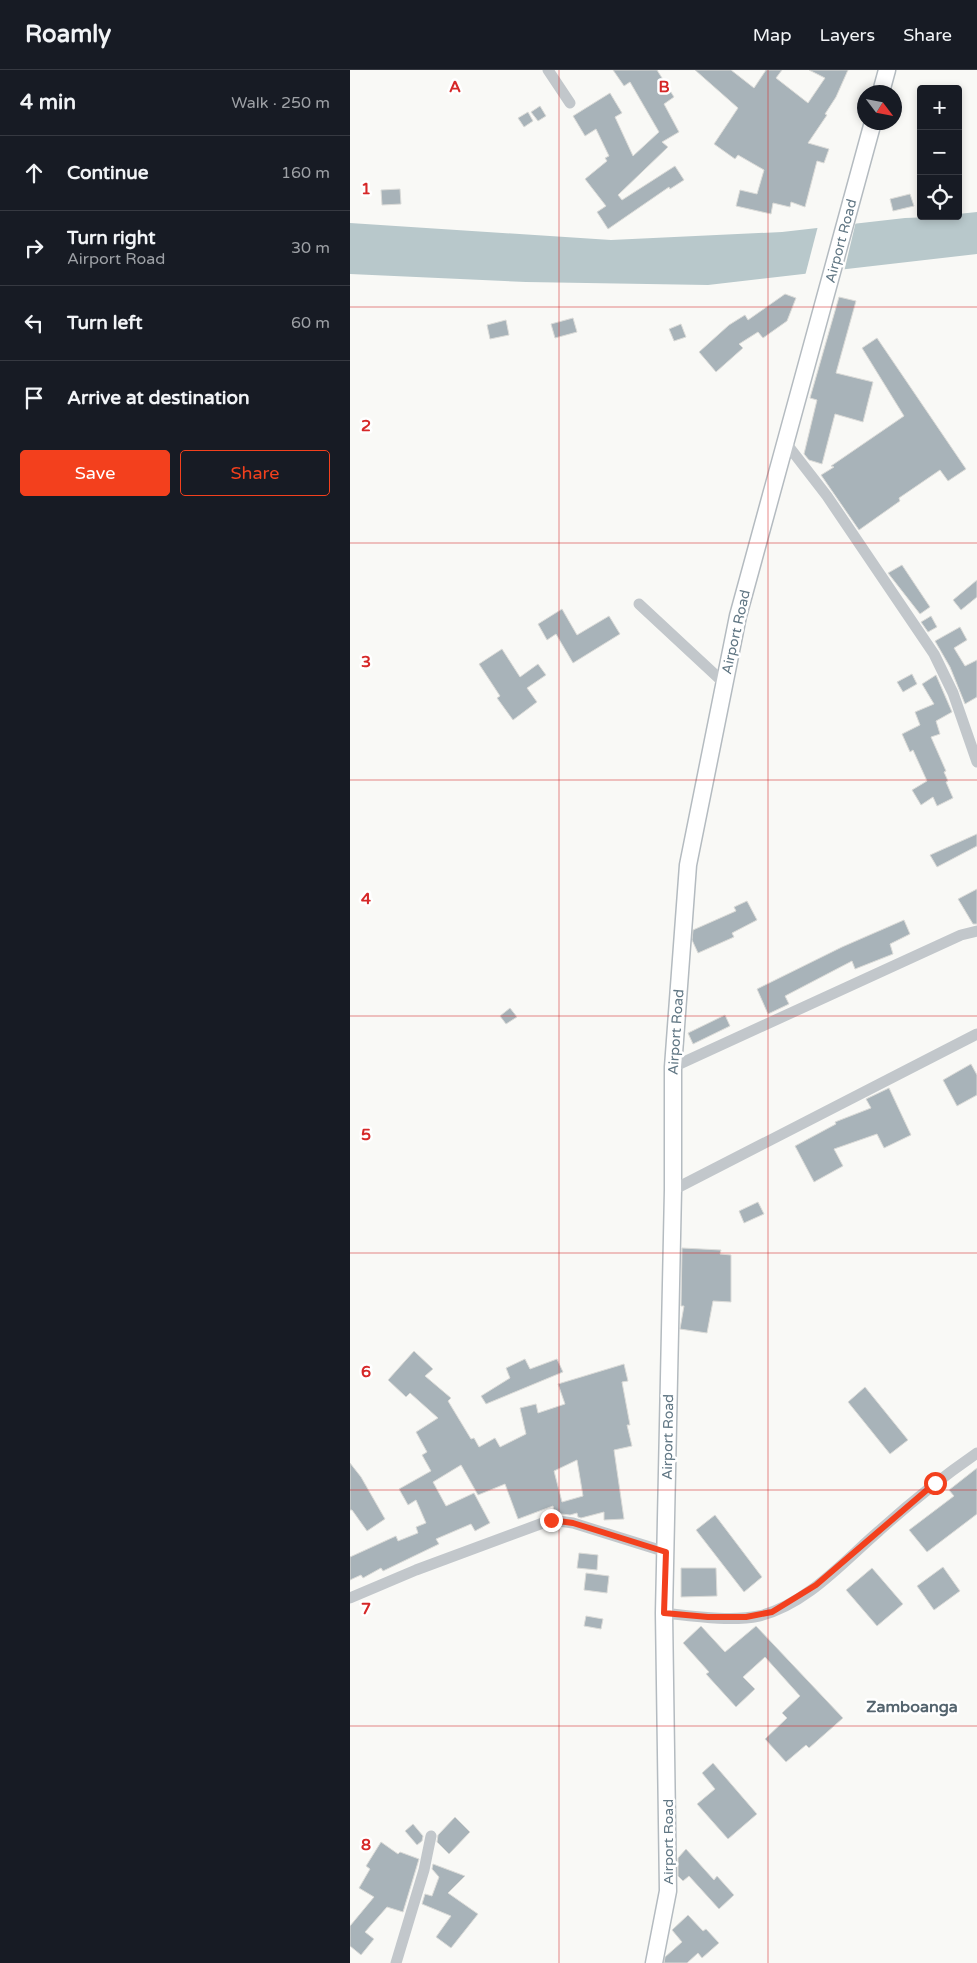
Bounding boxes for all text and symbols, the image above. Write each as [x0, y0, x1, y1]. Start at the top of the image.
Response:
text: Roamly [25, 20, 111, 49]
text: Map [753, 24, 792, 46]
text: Layers [820, 24, 875, 46]
text: Share [903, 24, 952, 46]
text: A [449, 77, 461, 97]
text: B [658, 77, 670, 97]
north arrow [857, 85, 902, 130]
map controls [917, 85, 962, 220]
button: + [917, 85, 962, 130]
text: 4 min [20, 90, 76, 115]
text: Walk · 250 m [231, 93, 330, 113]
button: − [917, 130, 962, 175]
icon: ahead [20, 159, 48, 187]
text: Continue [67, 162, 149, 184]
text: 160 m [281, 163, 330, 183]
button: locate [917, 175, 962, 220]
text: 1 [361, 179, 371, 199]
street label: Airport Road [822, 197, 860, 285]
text: Turn right [67, 227, 155, 249]
icon: right [20, 234, 48, 262]
text: 30 m [291, 238, 330, 258]
text: Airport Road [67, 249, 165, 269]
icon: left [20, 309, 48, 337]
text: Turn left [67, 312, 143, 334]
text: 60 m [291, 313, 330, 333]
icon: arrive [20, 384, 48, 412]
text: Arrive at destination [67, 387, 250, 409]
text: 2 [361, 416, 371, 436]
button: Save [20, 450, 170, 496]
button: Share [180, 450, 330, 496]
street label: Airport Road [718, 588, 754, 676]
text: 3 [361, 652, 371, 672]
text: 4 [361, 889, 371, 909]
street label: Airport Road [665, 988, 687, 1076]
text: 5 [361, 1125, 371, 1145]
text: 6 [361, 1362, 371, 1382]
street label: Airport Road [659, 1394, 677, 1480]
route start [924, 1472, 947, 1495]
route end [540, 1509, 563, 1532]
text: 7 [361, 1599, 371, 1619]
district label: Zamboanga [866, 1697, 958, 1717]
street label: Airport Road [660, 1799, 677, 1885]
text: 8 [361, 1835, 371, 1855]

